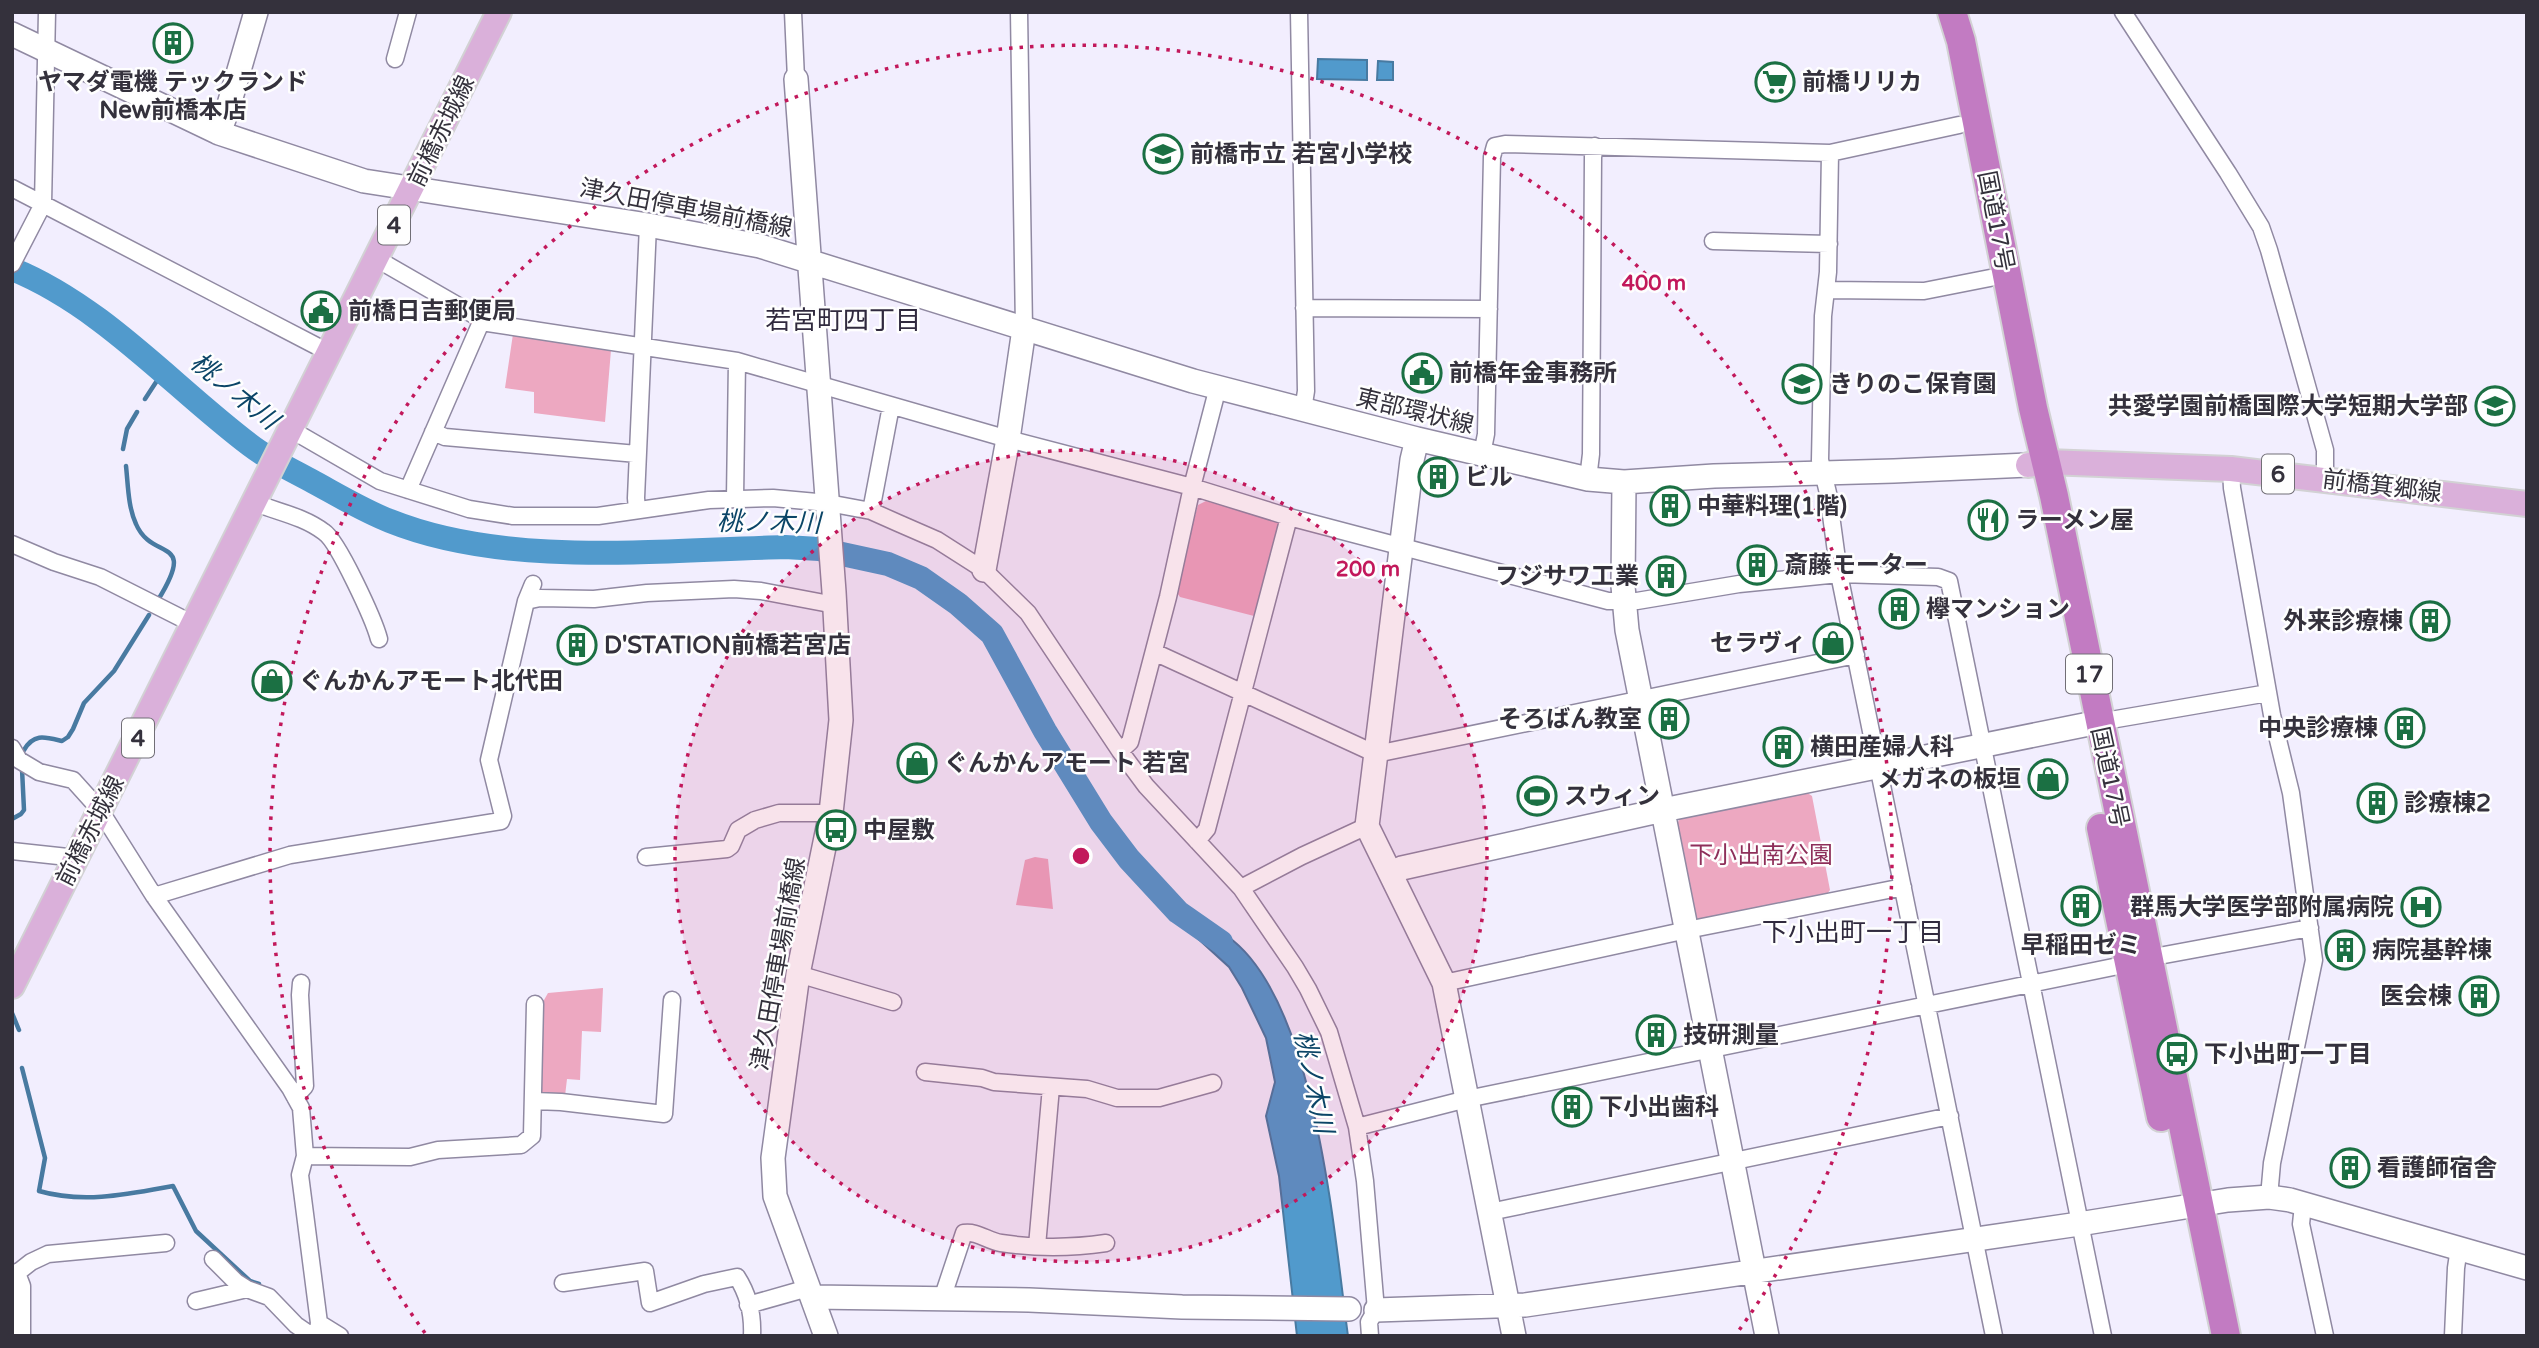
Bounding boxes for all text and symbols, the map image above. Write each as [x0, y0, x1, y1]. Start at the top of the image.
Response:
building icon: ヤマダ電機 テックランド New前橋本店 [152, 22, 194, 64]
supermarket icon: 前橋リリカ [1754, 61, 1796, 103]
place label: ヤマダ電機 テックランド New前橋本店 [38, 68, 308, 125]
place label: 前橋リリカ [1802, 68, 1922, 97]
street label: 前橋赤城線 [402, 71, 481, 192]
school or university icon: 前橋市立 若宮小学校 [1142, 133, 1184, 175]
place label: 前橋市立 若宮小学校 [1190, 140, 1412, 169]
street label: 国道17号 [1972, 168, 2019, 274]
street label: 津久田停車場前橋線 [577, 174, 795, 243]
road number: 4 [378, 206, 410, 244]
text: 400 m [1622, 271, 1686, 296]
public building icon: 前橋日吉郵便局 [300, 290, 342, 332]
place label: 前橋日吉郵便局 [348, 297, 516, 326]
district label: 若宮町四丁目 [765, 305, 921, 336]
water label: 桃ノ木川 [185, 347, 287, 438]
public building icon: 前橋年金事務所 [1401, 352, 1443, 394]
place label: 前橋年金事務所 [1449, 359, 1617, 388]
school or university icon: きりのこ保育園 [1781, 363, 1823, 405]
place label: きりのこ保育園 [1829, 370, 1997, 399]
street label: 東部環状線 [1353, 383, 1477, 440]
school or university icon: 共愛学園前橋国際大学短期大学部 [2474, 385, 2516, 427]
place label: 共愛学園前橋国際大学短期大学部 [2108, 392, 2468, 421]
road number: 6 [2262, 454, 2294, 494]
building icon: ビル [1417, 456, 1459, 498]
place label: ビル [1465, 463, 1513, 492]
street label: 前橋箕郷線 [2321, 465, 2443, 508]
building icon: 中華料理(1階) [1649, 485, 1691, 527]
place label: 中華料理(1階) [1697, 492, 1847, 521]
restaurant icon: ラーメン屋 [1967, 499, 2009, 541]
water label: 桃ノ木川 [717, 506, 824, 539]
place label: ラーメン屋 [2015, 506, 2134, 535]
building icon: 斎藤モーター [1736, 544, 1778, 586]
place label: 斎藤モーター [1784, 551, 1928, 580]
building icon: フジサワ工業 [1645, 555, 1687, 597]
text: 200 m [1336, 557, 1400, 582]
place label: フジサワ工業 [1495, 562, 1639, 591]
building icon: 欅マンション [1878, 588, 1920, 630]
place label: 欅マンション [1926, 595, 2070, 624]
building icon: 外来診療棟 [2409, 600, 2451, 642]
place label: 外来診療棟 [2283, 607, 2403, 636]
shop icon: セラヴィ [1812, 622, 1854, 664]
building icon: D'STATION前橋若宮店 [556, 624, 598, 666]
place label: セラヴィ [1710, 629, 1806, 658]
place label: D'STATION前橋若宮店 [604, 631, 851, 660]
road number: 17 [2066, 654, 2112, 694]
shop icon: ぐんかんアモート北代田 [251, 660, 293, 702]
place label: ぐんかんアモート北代田 [299, 667, 563, 696]
building icon: そろばん教室 [1648, 698, 1690, 740]
place label: そろばん教室 [1498, 705, 1642, 734]
building icon: 中央診療棟 [2384, 707, 2426, 749]
place label: 中央診療棟 [2258, 714, 2378, 743]
road number: 4 [122, 718, 154, 758]
street label: 国道17号 [2085, 724, 2134, 830]
building icon: 横田産婦人科 [1762, 726, 1804, 768]
place label: 横田産婦人科 [1810, 733, 1954, 762]
shop icon: ぐんかんアモート 若宮 [896, 742, 938, 784]
place label: ぐんかんアモート 若宮 [944, 749, 1190, 778]
shop icon: メガネの板垣 [2027, 758, 2069, 800]
place label: メガネの板垣 [1877, 765, 2021, 794]
street label: 前橋赤城線 [50, 771, 131, 891]
sports icon: スウィン [1516, 775, 1558, 817]
place label: スウィン [1564, 782, 1660, 811]
building icon: 診療棟2 [2356, 782, 2398, 824]
place label: 診療棟2 [2404, 789, 2491, 818]
bus stop icon: 中屋敷 [815, 809, 857, 851]
place label: 中屋敷 [863, 816, 935, 845]
park label: 下小出南公園 [1689, 841, 1833, 870]
centre of rings [1069, 844, 1093, 868]
street label: 津久田停車場前橋線 [745, 855, 812, 1073]
building icon: 早稲田ゼミ [2060, 885, 2102, 927]
hospital icon: 群馬大学医学部附属病院 [2400, 886, 2442, 928]
place label: 群馬大学医学部附属病院 [2130, 893, 2394, 922]
district label: 下小出町一丁目 [1762, 917, 1944, 948]
building icon: 病院基幹棟 [2324, 929, 2366, 971]
place label: 早稲田ゼミ [2021, 931, 2141, 960]
place label: 病院基幹棟 [2372, 936, 2492, 965]
building icon: 医会棟 [2458, 975, 2500, 1017]
place label: 医会棟 [2380, 982, 2452, 1011]
building icon: 技研測量 [1635, 1014, 1677, 1056]
place label: 技研測量 [1683, 1021, 1779, 1050]
water label: 桃ノ木川 [1288, 1028, 1340, 1139]
bus stop icon: 下小出町一丁目 [2156, 1033, 2198, 1075]
place label: 下小出町一丁目 [2204, 1040, 2372, 1069]
building icon: 下小出歯科 [1551, 1086, 1593, 1128]
place label: 下小出歯科 [1599, 1093, 1719, 1122]
building icon: 看護師宿舎 [2329, 1147, 2371, 1189]
place label: 看護師宿舎 [2377, 1154, 2497, 1183]

